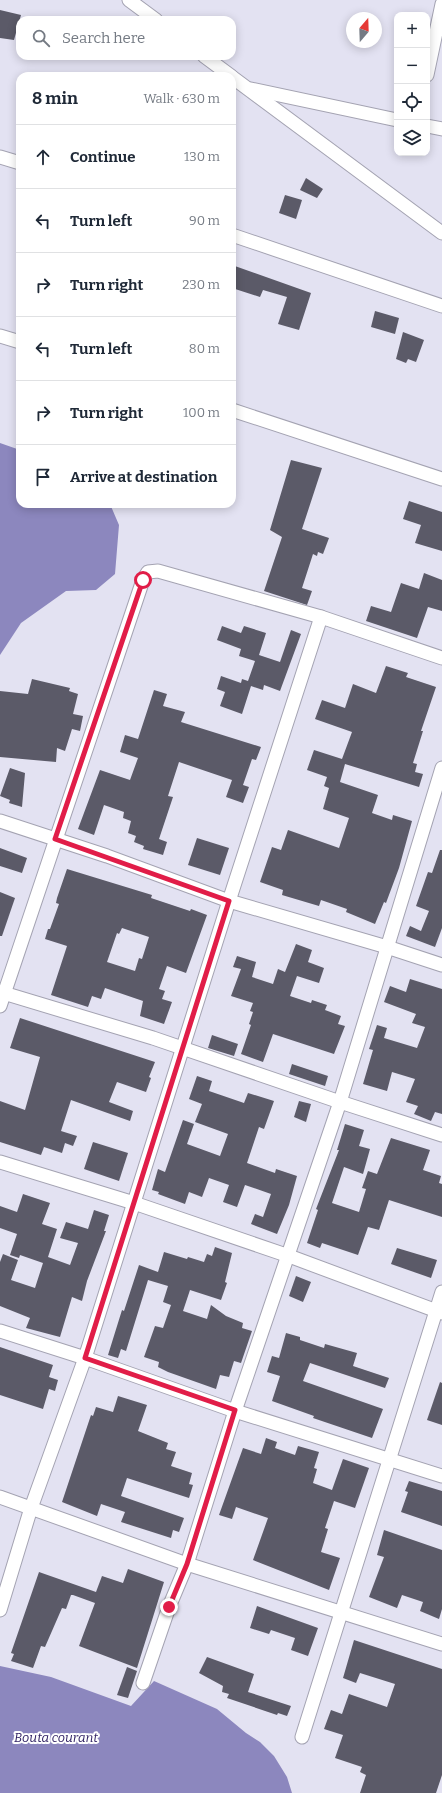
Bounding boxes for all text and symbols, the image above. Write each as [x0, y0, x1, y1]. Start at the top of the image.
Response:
north arrow [346, 12, 382, 48]
map controls [394, 12, 430, 156]
button: + [394, 12, 430, 48]
search box [16, 16, 236, 60]
icon: search [30, 27, 52, 49]
text: Search here [62, 29, 145, 47]
button: − [394, 48, 430, 84]
button: locate [394, 84, 430, 120]
text: 8 min [32, 88, 78, 109]
text: Walk · 630 m [143, 91, 220, 106]
button: layers [394, 120, 430, 156]
icon: ahead [32, 146, 54, 168]
text: Continue [70, 148, 136, 166]
text: 130 m [184, 149, 220, 164]
icon: left [32, 210, 54, 232]
text: Turn left [70, 212, 132, 230]
text: 90 m [189, 213, 220, 228]
icon: right [32, 274, 54, 296]
text: Turn right [70, 276, 143, 294]
text: 230 m [182, 277, 220, 292]
icon: left [32, 338, 54, 360]
text: Turn left [70, 340, 132, 358]
text: 80 m [189, 341, 220, 356]
icon: right [32, 402, 54, 424]
text: Turn right [70, 404, 143, 422]
text: 100 m [183, 405, 220, 420]
icon: arrive [32, 466, 54, 488]
text: Arrive at destination [70, 468, 217, 486]
route start [134, 571, 152, 589]
route end [160, 1598, 178, 1616]
water label: Bouta courant [14, 1730, 98, 1745]

